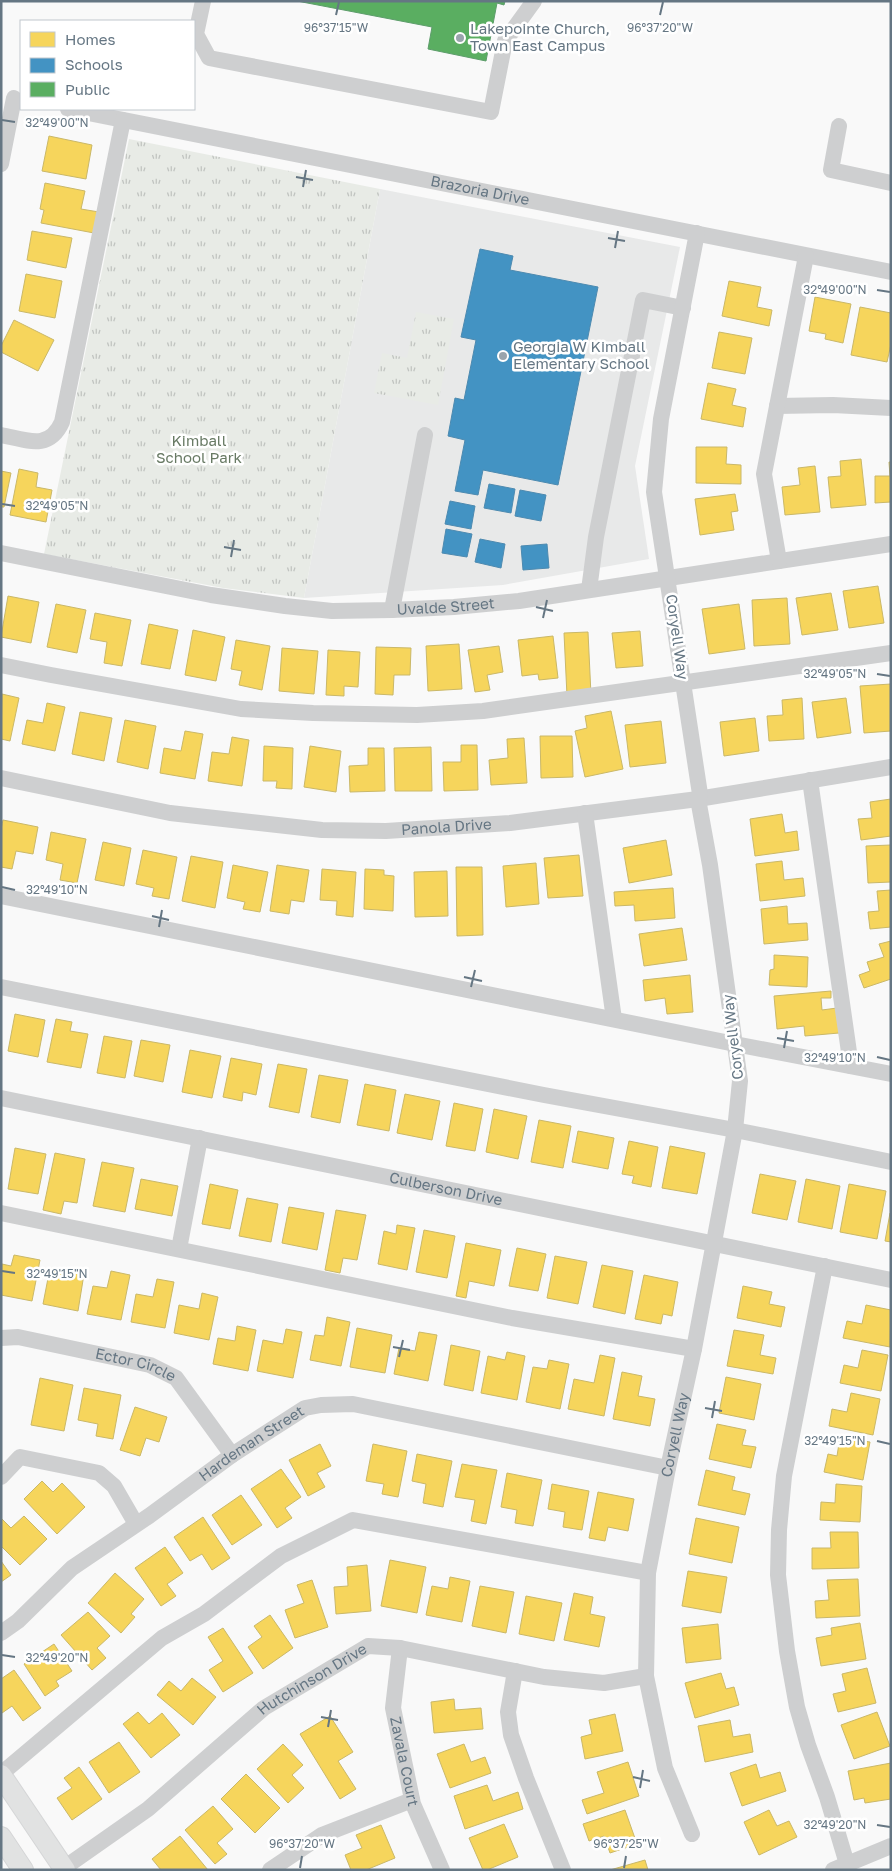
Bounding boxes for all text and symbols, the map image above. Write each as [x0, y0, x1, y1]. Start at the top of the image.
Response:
place label: Lakepointe Church, Town East Campus [470, 19, 610, 54]
legend [20, 20, 195, 110]
text: 96°37'15"W [304, 20, 369, 35]
text: 96°37'20"W [627, 20, 694, 35]
text: Homes [65, 30, 115, 48]
marker: Lakepointe Church, Town East Campus [454, 32, 466, 44]
text: Schools [65, 55, 123, 73]
text: Public [65, 80, 110, 98]
text: 32°49'00"N [25, 115, 89, 130]
street label: Brazoria Drive [429, 171, 531, 208]
text: 32°49'00"N [803, 282, 867, 297]
place label: Georgia W Kimball Elementary School [513, 337, 649, 372]
marker: Georgia W Kimball Elementary School [497, 350, 509, 362]
park label: Kimball School Park [156, 431, 243, 466]
text: 32°49'05"N [25, 498, 89, 513]
street label: Uvalde Street [396, 593, 495, 618]
street label: Coryell Way [663, 593, 693, 681]
text: 32°49'05"N [803, 666, 867, 681]
street label: Panola Drive [400, 814, 492, 838]
text: 32°49'10"N [26, 882, 88, 897]
street label: Coryell Way [718, 993, 746, 1081]
text: 32°49'10"N [804, 1050, 866, 1065]
street label: Culberson Drive [388, 1168, 504, 1208]
text: 32°49'15"N [26, 1266, 88, 1281]
street label: Ector Circle [94, 1344, 180, 1385]
street label: Coryell Way [656, 1390, 692, 1479]
street label: Hardeman Street [195, 1401, 307, 1484]
text: 32°49'15"N [804, 1433, 866, 1448]
street label: Hutchinson Drive [253, 1639, 370, 1718]
text: 32°49'20"N [25, 1650, 89, 1665]
street label: Zavala Court [387, 1715, 423, 1808]
text: 32°49'20"N [803, 1817, 867, 1832]
text: 96°37'20"W [269, 1836, 336, 1851]
text: 96°37'25"W [593, 1836, 659, 1851]

